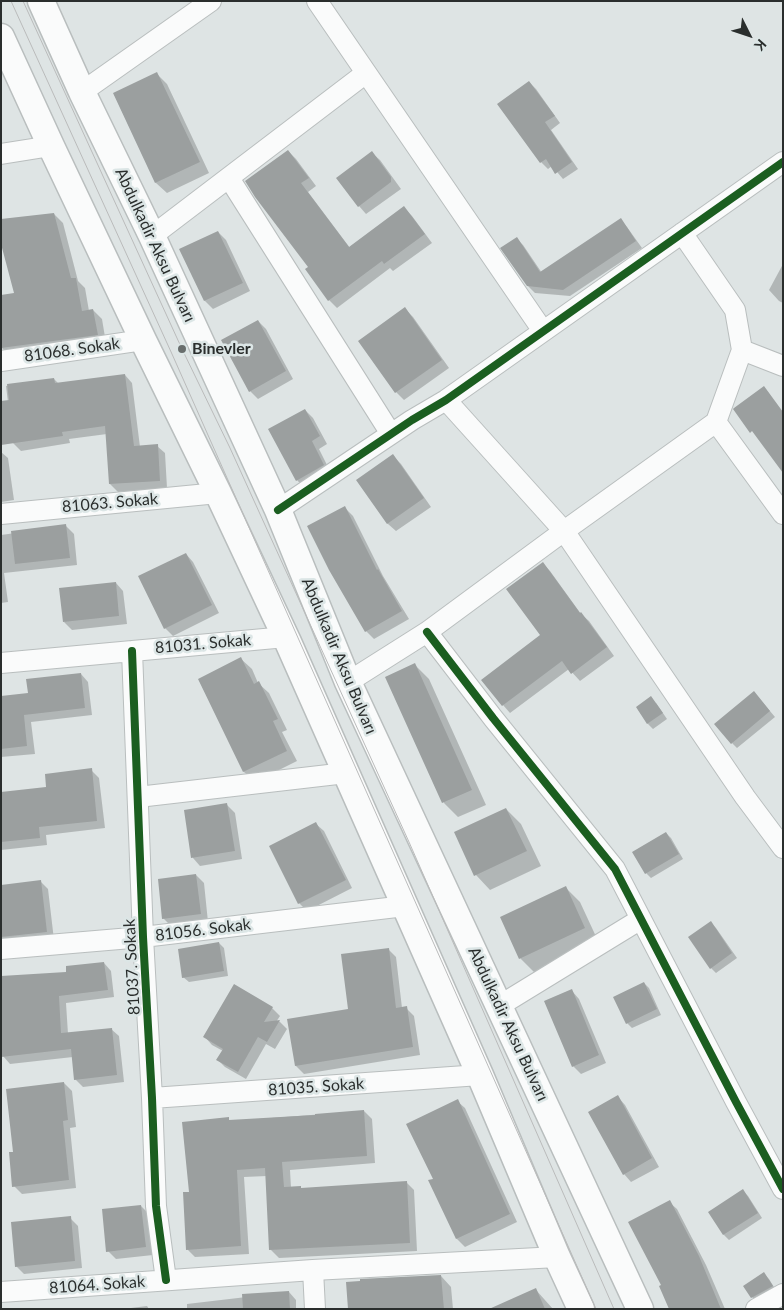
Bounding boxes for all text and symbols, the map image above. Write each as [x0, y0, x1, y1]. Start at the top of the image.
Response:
north arrow [724, 10, 774, 60]
text: K [751, 36, 770, 54]
street label: Abdulkadir Aksu Bulvarı [111, 165, 199, 325]
street label: 81068. Sokak [23, 334, 121, 366]
place label: Binevler [192, 339, 251, 359]
marker: Binevler [176, 343, 188, 355]
street label: 81063. Sokak [61, 489, 159, 517]
street label: Abdulkadir Aksu Bulvarı [297, 575, 381, 737]
street label: 81031. Sokak [154, 630, 252, 658]
street label: 81056. Sokak [154, 915, 252, 945]
street label: 81037. Sokak [120, 918, 144, 1016]
street label: Abdulkadir Aksu Bulvarı [464, 944, 552, 1104]
street label: 81035. Sokak [267, 1074, 365, 1100]
street label: 81064. Sokak [48, 1272, 146, 1298]

